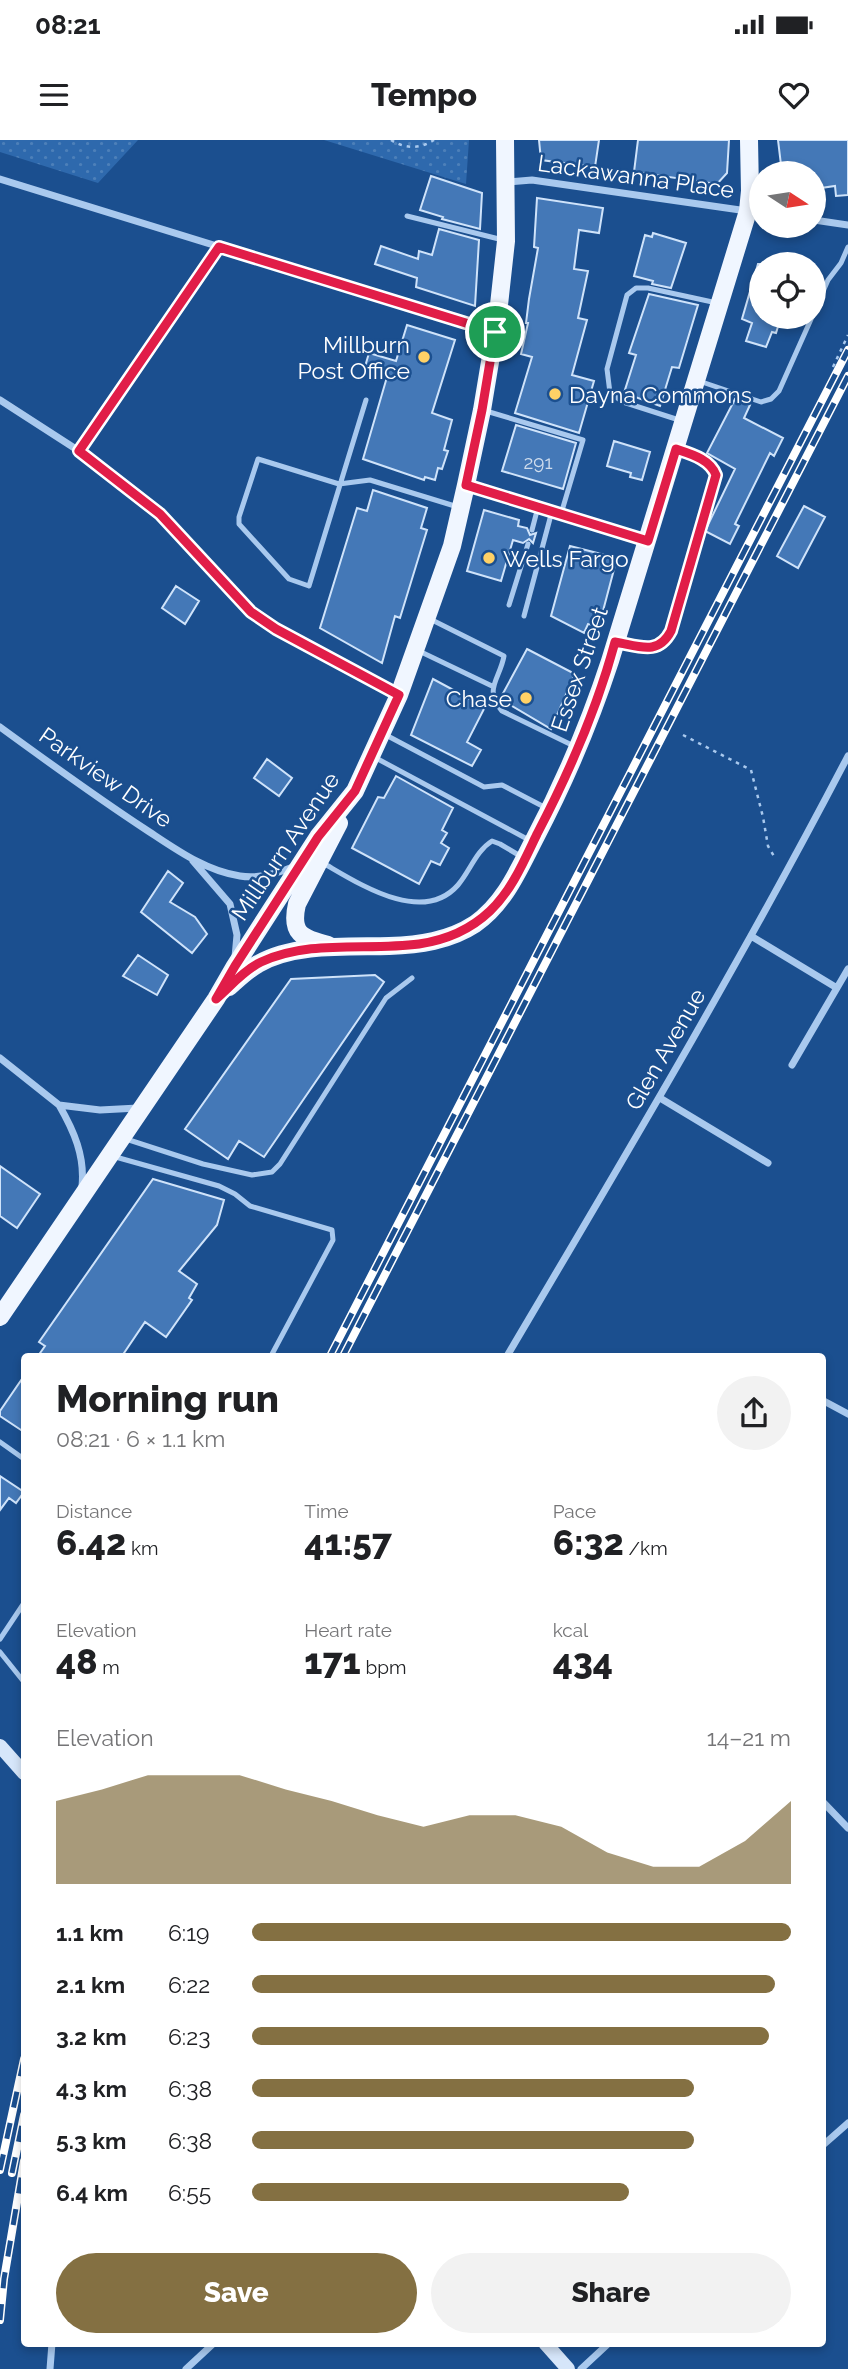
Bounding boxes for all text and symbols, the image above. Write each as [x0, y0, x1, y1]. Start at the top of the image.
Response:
text: 08:21 [35, 10, 101, 40]
icon: menu [35, 76, 73, 114]
text: Tempo [371, 76, 477, 113]
icon: heart [775, 76, 813, 114]
street label: Lackawanna Place [536, 149, 736, 203]
north arrow [749, 161, 826, 238]
map controls [749, 161, 826, 329]
button: locate [749, 252, 826, 329]
pin [465, 302, 525, 362]
icon: arrive [476, 313, 514, 351]
place label: Millburn Post Office [297, 331, 410, 384]
marker: Millburn Post Office [416, 349, 432, 365]
place label: Dayna Commons [569, 381, 752, 408]
marker: Dayna Commons [547, 386, 563, 402]
house number: 291 [523, 451, 553, 473]
place label: Wells Fargo [503, 545, 629, 572]
marker: Wells Fargo [481, 550, 497, 566]
street label: Essex Street [545, 603, 613, 735]
place label: Chase [446, 685, 512, 712]
marker: Chase [518, 690, 534, 706]
street label: Parkview Drive [34, 721, 178, 833]
street label: Millburn Avenue [225, 767, 345, 925]
street label: Glen Avenue [619, 984, 711, 1114]
text: Morning run [56, 1376, 279, 1421]
button: share [717, 1376, 791, 1450]
text: 08:21 · 6 × 1.1 km [56, 1425, 225, 1452]
text: Distance [56, 1500, 132, 1522]
text: Time [304, 1500, 349, 1522]
text: Pace [553, 1500, 596, 1522]
text: 6.42 [56, 1522, 126, 1563]
text: 41:57 [304, 1522, 392, 1563]
text: 6:32 [553, 1522, 624, 1563]
text: km [126, 1537, 159, 1559]
text: /km [624, 1537, 668, 1559]
text: Elevation [56, 1619, 137, 1641]
text: Heart rate [304, 1619, 392, 1641]
text: kcal [553, 1619, 588, 1641]
text: 48 [56, 1641, 97, 1682]
text: 171 [304, 1641, 361, 1682]
text: 434 [553, 1641, 613, 1682]
text: m [97, 1656, 120, 1678]
text: bpm [361, 1656, 407, 1678]
text: Elevation [56, 1724, 154, 1751]
text: 14–21 m [707, 1724, 791, 1751]
text: 1.1 km [56, 1919, 124, 1946]
text: 6:19 [168, 1919, 210, 1946]
text: 2.1 km [56, 1971, 125, 1998]
text: 6:22 [168, 1971, 210, 1998]
text: 3.2 km [56, 2023, 127, 2050]
text: 6:23 [168, 2023, 210, 2050]
text: 4.3 km [56, 2075, 127, 2102]
text: 6:38 [168, 2075, 212, 2102]
text: 5.3 km [56, 2127, 127, 2154]
text: 6:38 [168, 2127, 212, 2154]
text: 6.4 km [56, 2179, 128, 2206]
text: 6:55 [168, 2179, 211, 2206]
button: Save [56, 2253, 417, 2333]
button: Share [431, 2253, 791, 2333]

